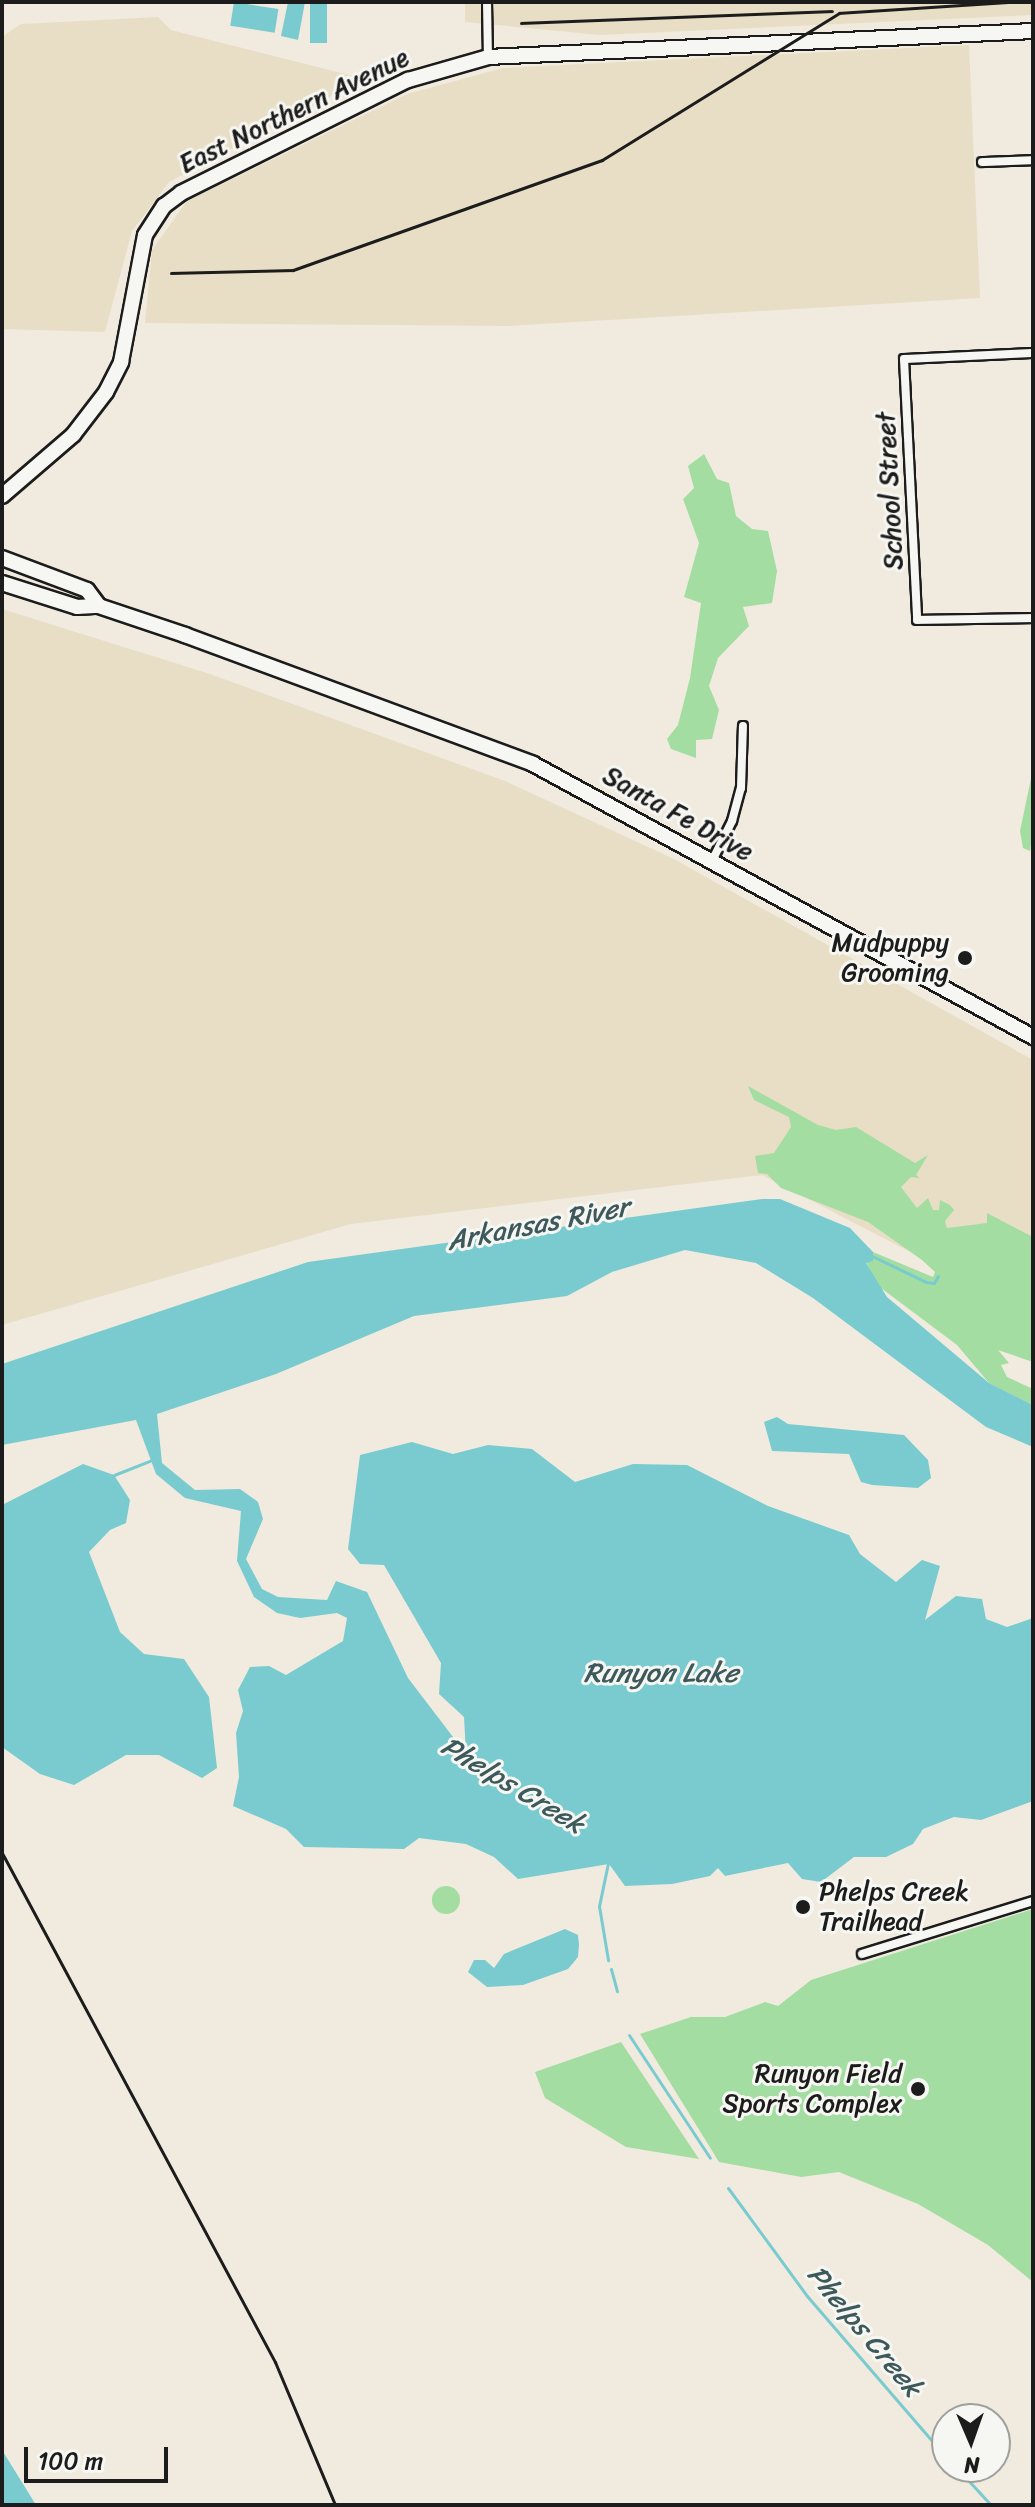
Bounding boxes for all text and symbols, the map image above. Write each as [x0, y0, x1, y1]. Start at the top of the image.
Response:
street label: East Northern Avenue [174, 42, 414, 180]
street label: School Street [870, 411, 910, 571]
street label: Santa Fe Drive [597, 760, 759, 868]
place label: Mudpuppy Grooming [832, 927, 949, 988]
marker: Mudpuppy Grooming [956, 949, 974, 967]
water label: Arkansas River [444, 1190, 632, 1258]
water label: Runyon Lake [584, 1656, 738, 1690]
water label: Phelps Creek [435, 1729, 591, 1841]
place label: Phelps Creek Trailhead [819, 1876, 969, 1938]
marker: Phelps Creek Trailhead [794, 1898, 812, 1916]
place label: Runyon Field Sports Complex [722, 2058, 902, 2120]
marker: Runyon Field Sports Complex [909, 2080, 927, 2098]
water label: Phelps Creek [800, 2258, 930, 2404]
north arrow [931, 2403, 1011, 2483]
scale bar [28, 2431, 172, 2481]
text: 100 m [38, 2440, 103, 2482]
text: N [963, 2446, 980, 2485]

